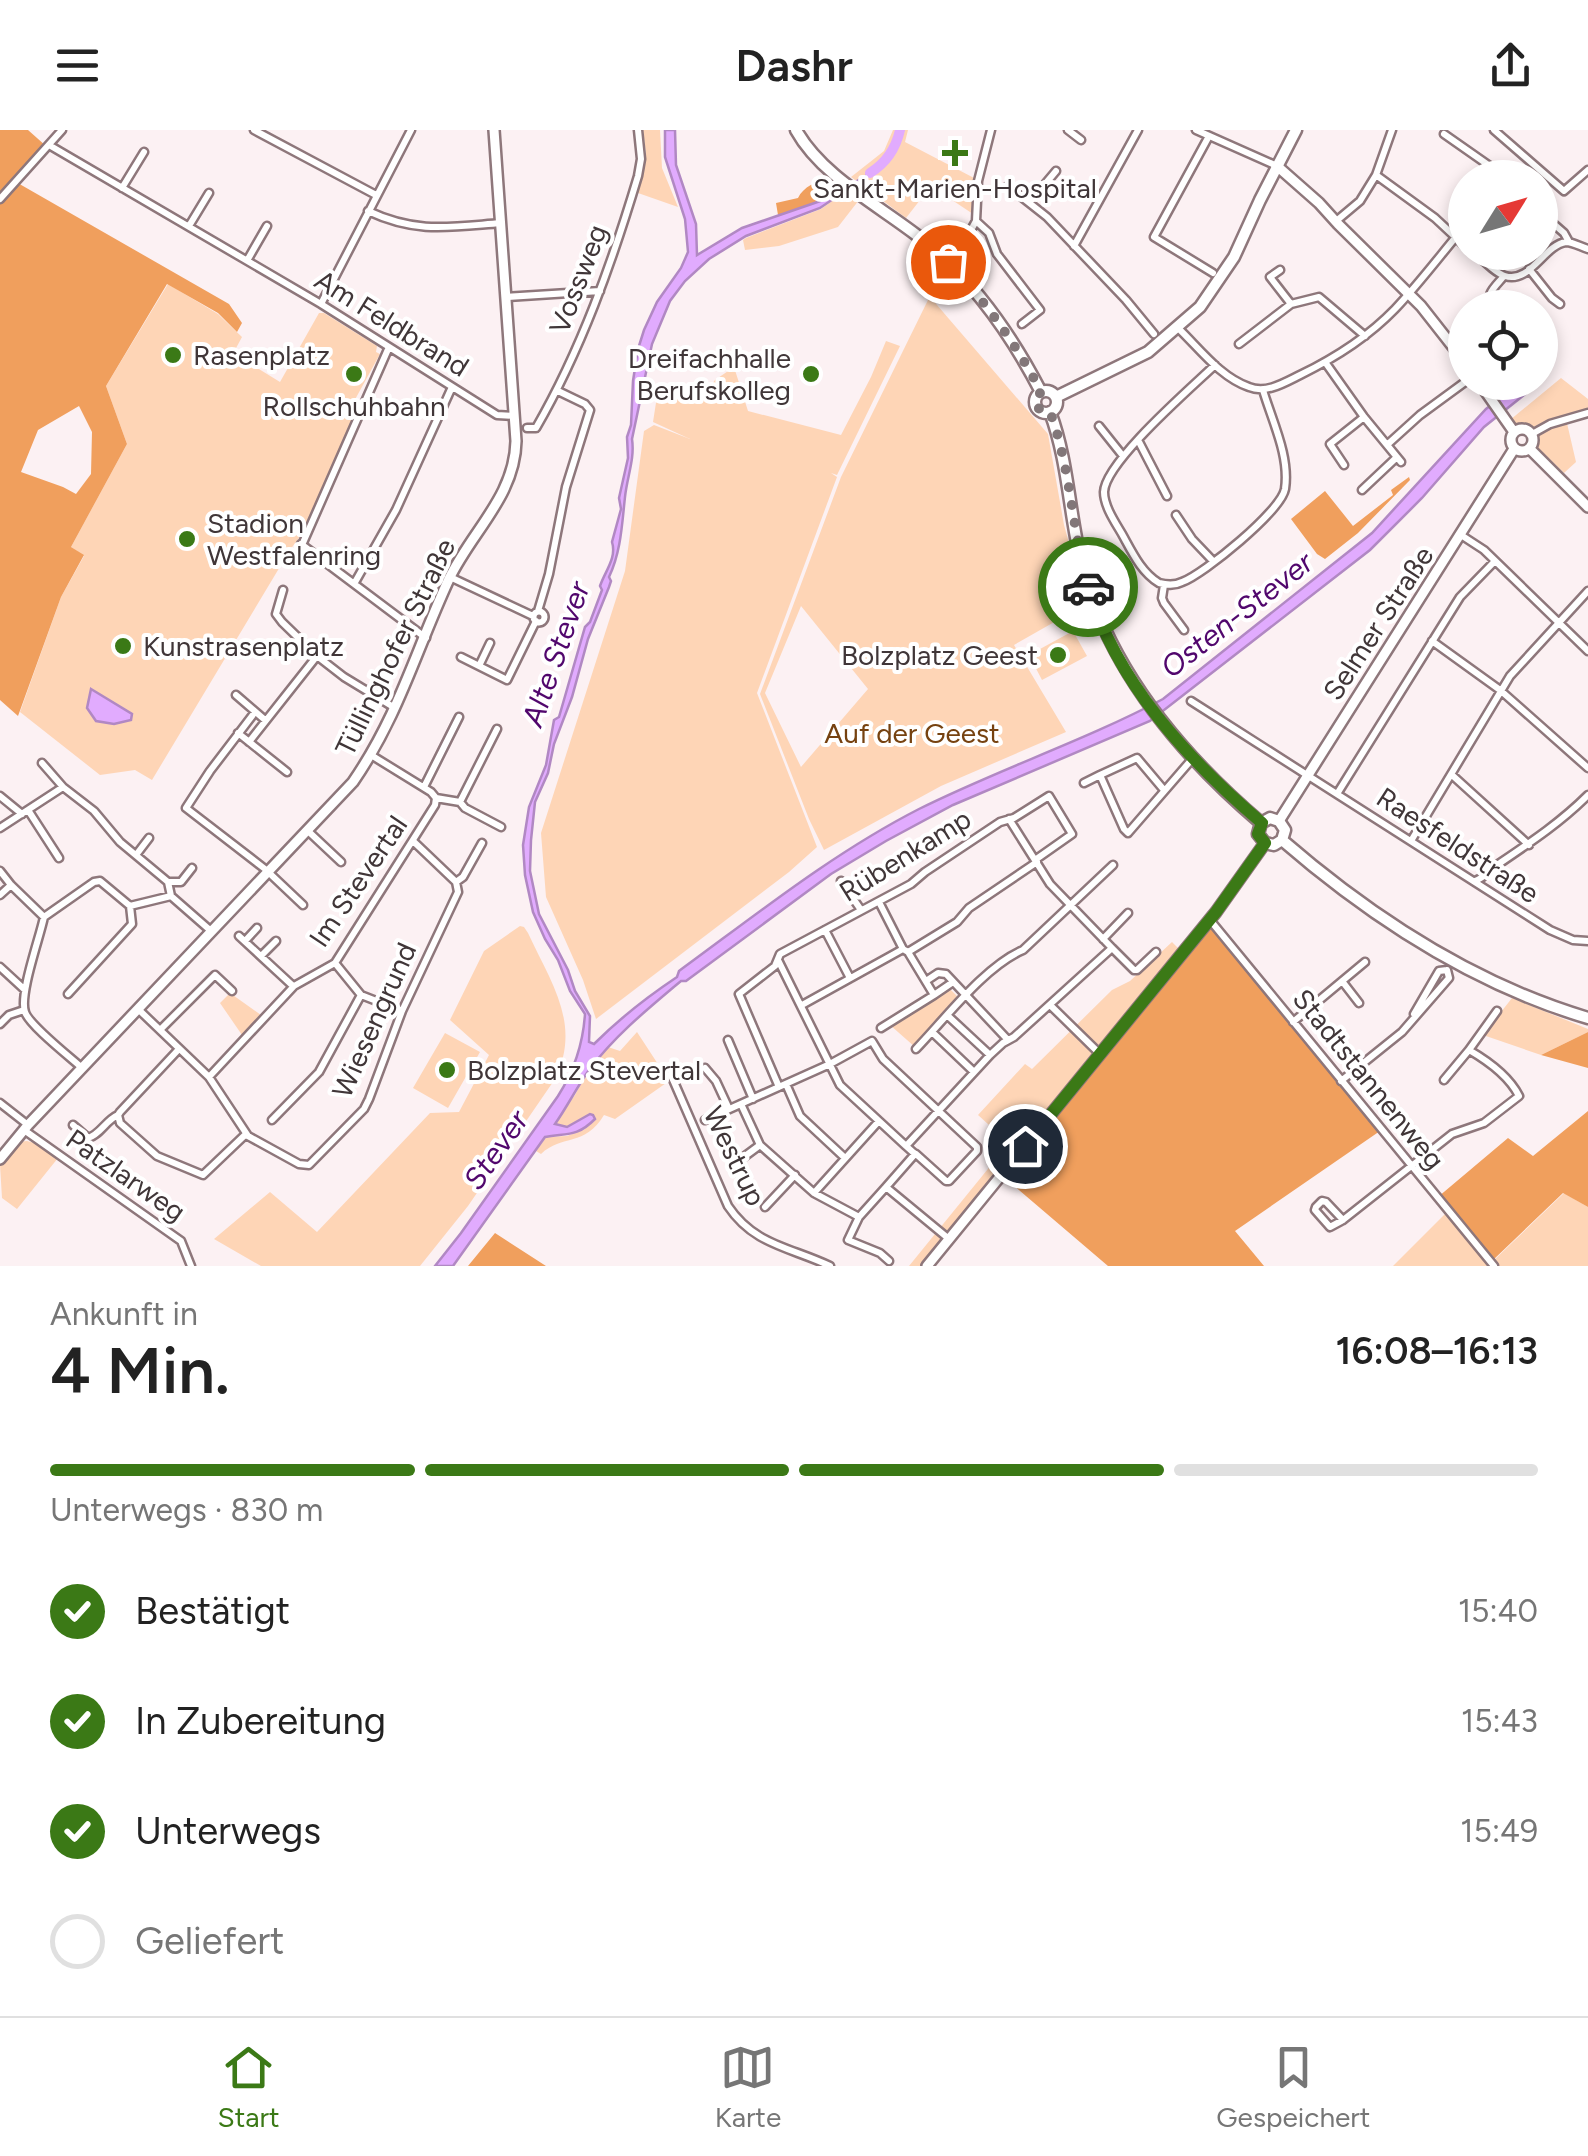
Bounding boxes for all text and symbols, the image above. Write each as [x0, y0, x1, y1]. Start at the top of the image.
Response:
icon: menu [50, 38, 105, 93]
text: Dashr [735, 38, 853, 92]
icon: share [1483, 38, 1538, 93]
marker: Sankt-Marien-Hospital [942, 140, 968, 166]
north arrow [1448, 160, 1558, 270]
map controls [1448, 160, 1558, 400]
place label: Sankt-Marien-Hospital [813, 171, 1097, 205]
street label: Vossweg [542, 220, 614, 338]
pin [906, 220, 991, 305]
icon: bag [921, 235, 976, 290]
street label: Am Feldbrand [309, 262, 475, 384]
button: locate [1448, 290, 1558, 400]
place label: Rasenplatz [193, 338, 330, 372]
place label: Dreifachhalle Berufskolleg [628, 341, 791, 407]
marker: Rasenplatz [162, 344, 184, 366]
marker: Rollschuhbahn [343, 363, 365, 385]
marker: Dreifachhalle Berufskolleg [800, 363, 822, 385]
place label: Rollschuhbahn [262, 389, 446, 423]
place label: Stadion Westfalenring [207, 506, 381, 572]
marker: Stadion Westfalenring [176, 528, 198, 550]
street label: Tüllinghofer Straße [328, 533, 462, 761]
courier [1038, 537, 1138, 637]
street label: Selmer Straße [1316, 540, 1440, 706]
water label: Osten-Stever [1153, 543, 1322, 685]
icon: car [1061, 560, 1116, 615]
water label: Alte Stever [513, 575, 598, 732]
place label: Kunstrasenplatz [143, 629, 344, 663]
marker: Kunstrasenplatz [112, 635, 134, 657]
place label: Bolzplatz Geest [841, 638, 1038, 672]
marker: Bolzplatz Geest [1047, 644, 1069, 666]
park label: Auf der Geest [824, 716, 1000, 750]
street label: Raesfeldstraße [1370, 780, 1546, 910]
street label: Rübenkamp [833, 801, 977, 909]
street label: Im Stevertal [302, 809, 414, 953]
street label: Wiesengrund [325, 937, 423, 1103]
street label: Stadtstannenweg [1286, 982, 1452, 1176]
place label: Bolzplatz Stevertal [467, 1053, 701, 1087]
marker: Bolzplatz Stevertal [436, 1059, 458, 1081]
water label: Stever [455, 1101, 537, 1196]
street label: Westrup [696, 1101, 774, 1211]
pin [983, 1104, 1068, 1189]
icon: home [998, 1119, 1053, 1174]
street label: Patzlarweg [60, 1122, 192, 1228]
text: Ankunft in [50, 1295, 198, 1333]
text: 16:08–16:13 [1336, 1328, 1538, 1374]
text: 4 Min. [50, 1331, 230, 1409]
text: Unterwegs · 830 m [50, 1491, 323, 1529]
icon: check [50, 1584, 105, 1639]
text: Bestätigt [135, 1588, 290, 1634]
text: 15:40 [1458, 1592, 1538, 1630]
icon: check [50, 1694, 105, 1749]
text: In Zubereitung [135, 1698, 386, 1744]
text: 15:43 [1461, 1702, 1538, 1740]
icon: check [50, 1804, 105, 1859]
text: Unterwegs [135, 1808, 321, 1854]
text: 15:49 [1460, 1812, 1538, 1850]
text: Geliefert [135, 1918, 284, 1964]
tab: Start [218, 2040, 280, 2134]
tab: Karte [715, 2040, 781, 2134]
tab: Gespeichert [1216, 2040, 1370, 2134]

